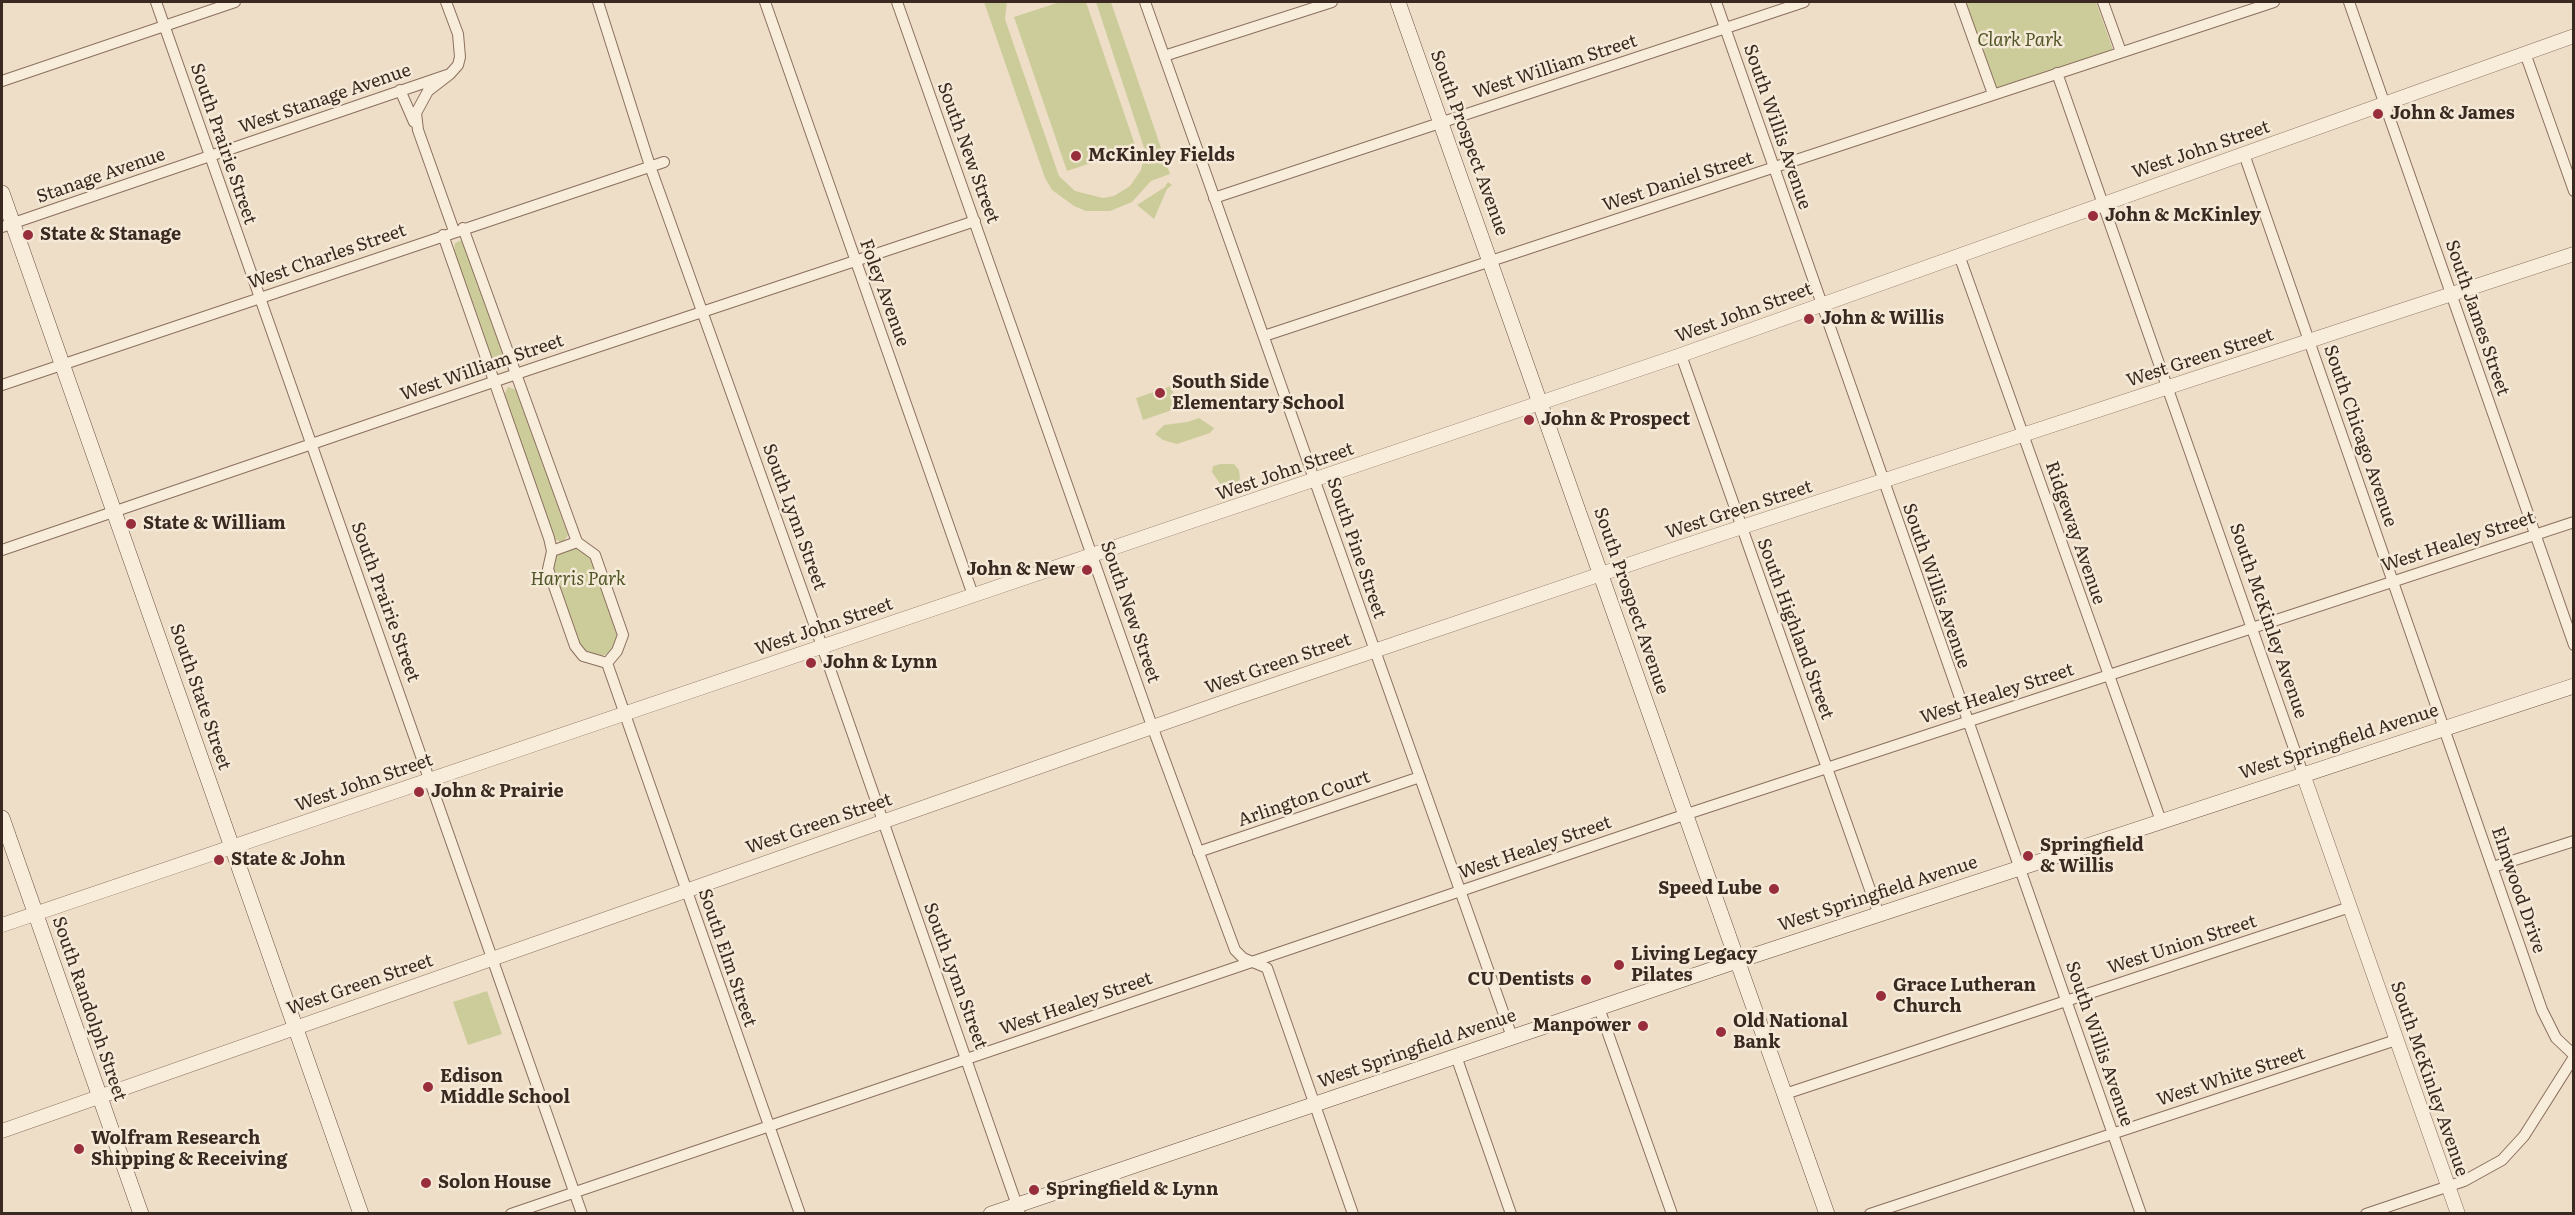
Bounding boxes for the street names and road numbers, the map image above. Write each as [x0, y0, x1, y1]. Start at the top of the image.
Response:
street label: West William Street [1470, 30, 1640, 104]
street label: South Willis Avenue [1739, 42, 1815, 212]
street label: South Prospect Avenue [1425, 47, 1513, 239]
street label: West Stanage Avenue [236, 59, 414, 139]
street label: South Prairie Street [185, 61, 261, 227]
street label: South New Street [932, 79, 1004, 227]
street label: West John Street [2129, 116, 2273, 184]
street label: Stanage Avenue [34, 144, 168, 208]
street label: West Daniel Street [1600, 147, 1756, 217]
street label: West Charles Street [245, 220, 409, 294]
street label: Foley Avenue [855, 236, 913, 350]
street label: South James Street [2440, 237, 2514, 399]
street label: West John Street [1673, 278, 1815, 348]
street label: West Green Street [2124, 324, 2276, 392]
street label: West William Street [397, 330, 567, 406]
street label: South Chicago Avenue [2319, 342, 2401, 530]
street label: West John Street [1213, 438, 1357, 506]
street label: South Lynn Street [757, 441, 831, 593]
street label: Ridgeway Avenue [2040, 459, 2110, 607]
street label: South Pine Street [1322, 475, 1390, 621]
street label: West Green Street [1663, 476, 1815, 544]
street label: South Willis Avenue [1898, 501, 1974, 671]
street label: South Prospect Avenue [1589, 505, 1673, 697]
street label: West Healey Street [2378, 507, 2538, 577]
street label: South Prairie Street [346, 519, 424, 685]
street label: South McKinley Avenue [2224, 520, 2312, 722]
street label: South Highland Street [1752, 535, 1838, 723]
street label: South New Street [1096, 538, 1164, 686]
street label: West John Street [752, 593, 896, 661]
street label: South State Street [165, 621, 235, 773]
street label: West Green Street [1202, 629, 1354, 699]
street label: West Healey Street [1917, 659, 2077, 729]
street label: West Springfield Avenue [2237, 700, 2441, 784]
street label: West John Street [292, 749, 436, 817]
street label: Arlington Court [1235, 766, 1373, 832]
street label: West Green Street [743, 789, 895, 859]
street label: West Healey Street [1456, 812, 1614, 884]
street label: Elmwood Drive [2486, 824, 2550, 956]
street label: West Springfield Avenue [1776, 852, 1980, 936]
street label: South Elm Street [693, 886, 761, 1030]
street label: South Lynn Street [918, 900, 992, 1052]
street label: West Union Street [2105, 911, 2259, 979]
street label: South Randolph Street [47, 914, 131, 1104]
street label: West Green Street [284, 950, 436, 1020]
street label: South Willis Avenue [2061, 959, 2137, 1129]
street label: West Healey Street [997, 968, 1155, 1040]
street label: South McKinley Avenue [2385, 978, 2473, 1180]
street label: West Springfield Avenue [1315, 1005, 1519, 1093]
street label: West White Street [2154, 1043, 2308, 1111]

